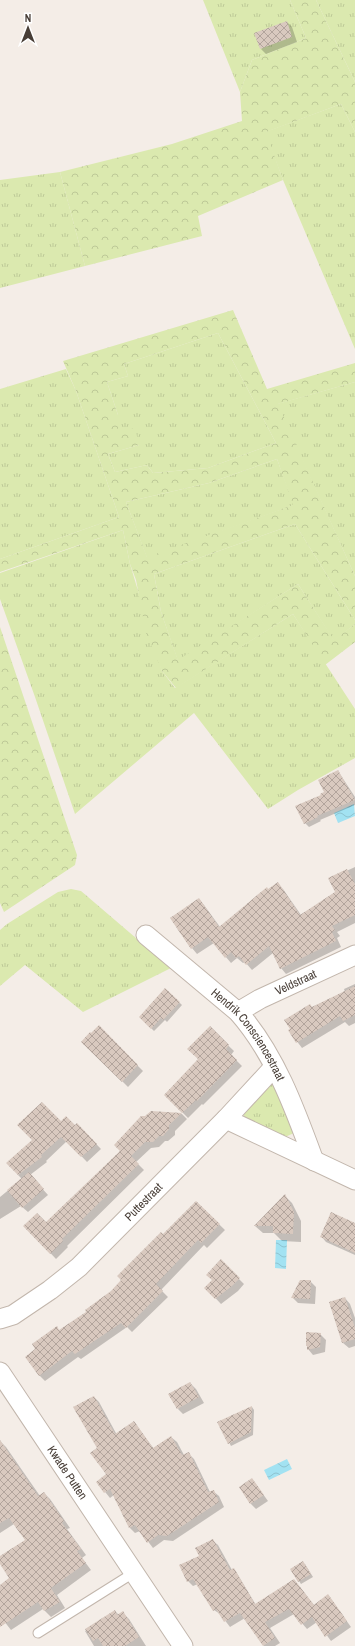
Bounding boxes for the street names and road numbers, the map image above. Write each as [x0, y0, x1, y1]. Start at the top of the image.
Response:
street label: Veldstraat [273, 966, 319, 999]
street label: Hendrik Consciencestraat [208, 985, 289, 1084]
street label: Puttestraat [121, 1179, 166, 1224]
street label: Kwade Putten [43, 1443, 91, 1503]

